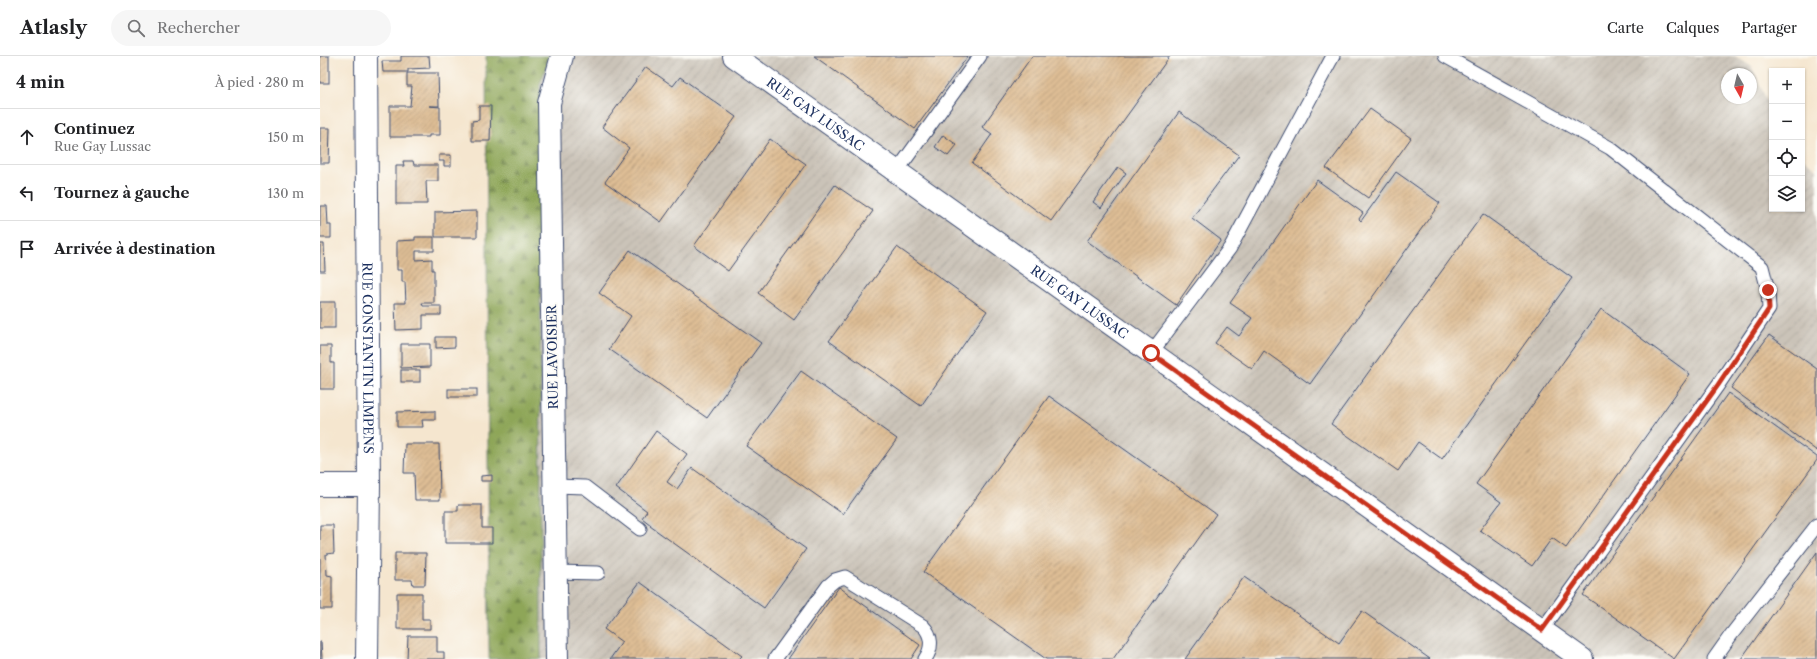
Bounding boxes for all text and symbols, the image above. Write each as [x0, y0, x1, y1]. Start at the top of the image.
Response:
search box [111, 10, 391, 46]
text: Atlasly [20, 16, 87, 39]
icon: search [125, 17, 147, 39]
text: Rechercher [157, 18, 240, 37]
text: Carte [1607, 19, 1644, 37]
text: Calques [1666, 19, 1719, 37]
text: Partager [1741, 19, 1797, 37]
north arrow [1721, 68, 1757, 104]
map controls [1769, 68, 1805, 212]
button: + [1769, 68, 1805, 104]
text: 4 min [16, 72, 65, 92]
text: À pied · 280 m [215, 74, 304, 90]
street label: RUE GAY LUSSAC [764, 74, 867, 154]
button: − [1769, 104, 1805, 140]
text: Continuez [54, 119, 135, 138]
icon: ahead [16, 126, 38, 148]
text: 150 m [268, 129, 304, 145]
text: Rue Gay Lussac [54, 138, 151, 154]
button: locate [1769, 140, 1805, 176]
button: layers [1769, 176, 1805, 212]
icon: left [16, 182, 38, 204]
text: Tournez à gauche [54, 183, 190, 202]
text: 130 m [268, 185, 304, 201]
icon: arrive [16, 238, 38, 260]
text: Arrivée à destination [54, 239, 216, 258]
street label: RUE CONSTANTIN LIMPENS [359, 262, 377, 454]
street label: RUE GAY LUSSAC [1028, 262, 1131, 342]
route end [1759, 281, 1777, 299]
street label: RUE LAVOISIER [543, 303, 561, 409]
route start [1142, 344, 1160, 362]

